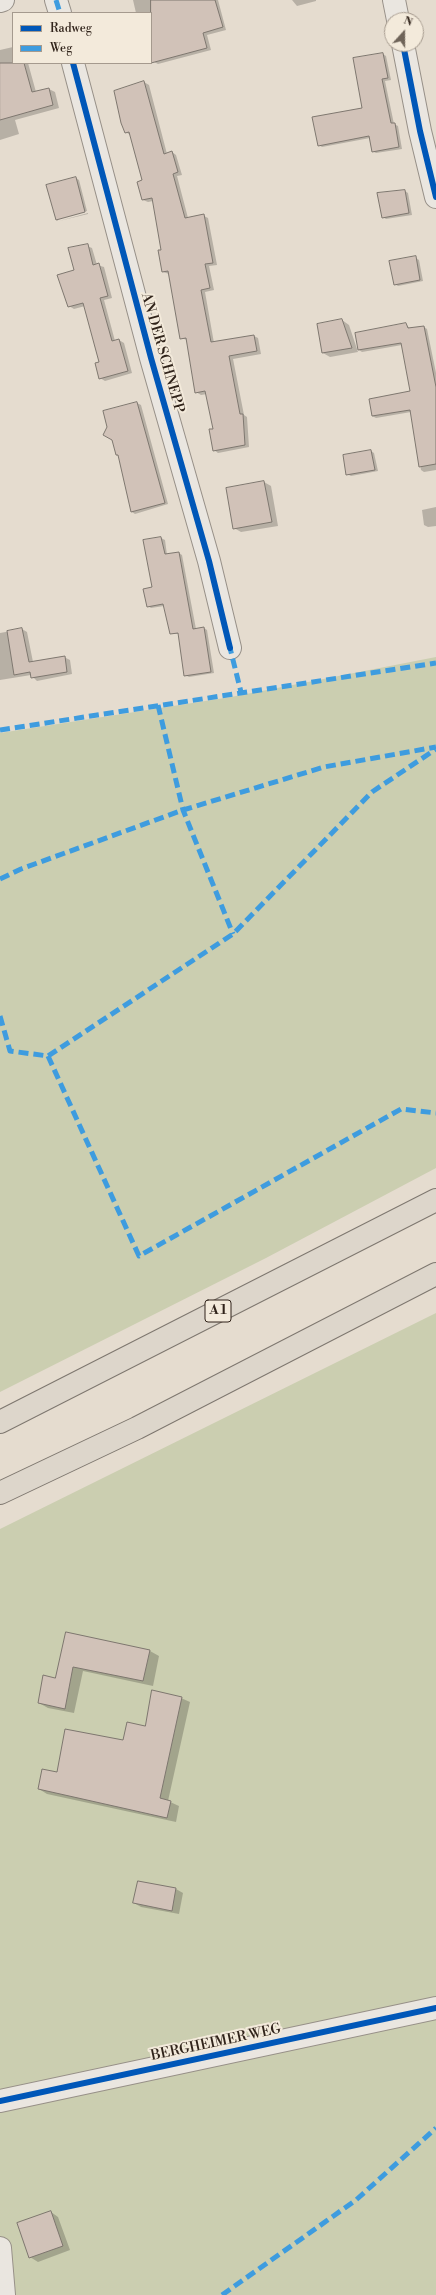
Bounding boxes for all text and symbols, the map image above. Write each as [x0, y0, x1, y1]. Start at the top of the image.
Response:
legend [12, 12, 152, 64]
north arrow [384, 12, 424, 52]
text: N [401, 14, 415, 30]
text: Radweg [50, 21, 92, 36]
text: Weg [50, 41, 72, 56]
street label: AN DER SCHNEPP [137, 291, 187, 415]
road number: A 1 [205, 1300, 231, 1322]
street label: BERGHEIMER WEG [149, 2021, 283, 2065]

